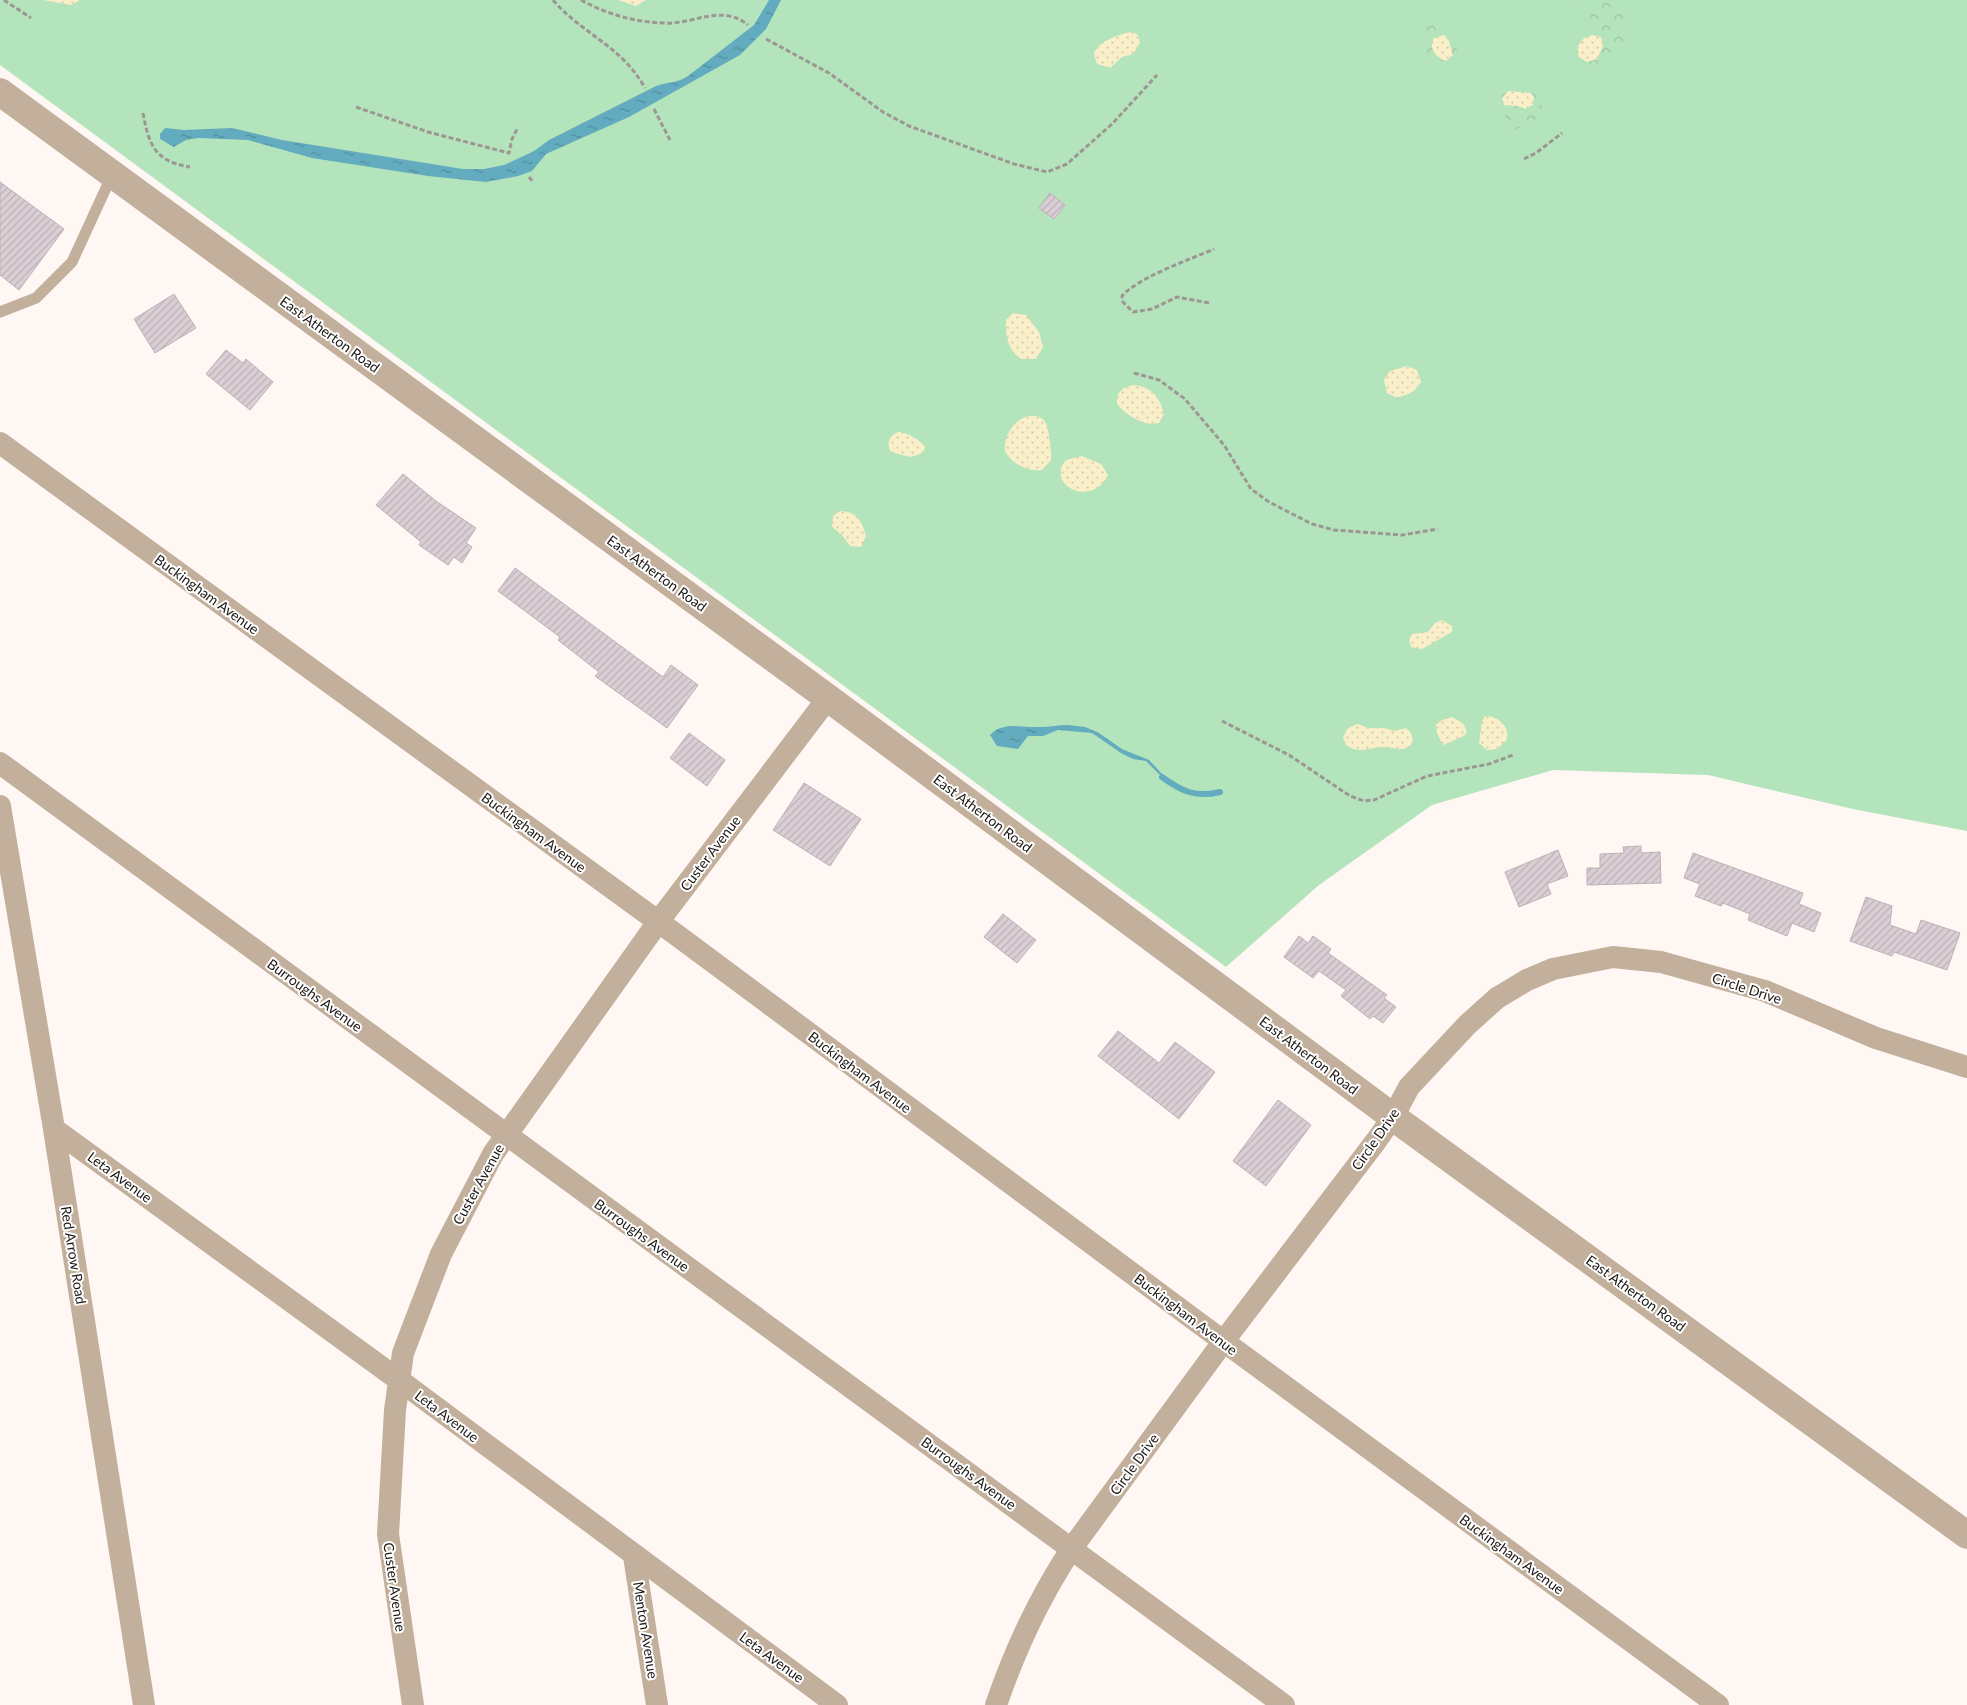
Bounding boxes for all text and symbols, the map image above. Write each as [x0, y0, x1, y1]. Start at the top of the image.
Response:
street label: East Atherton Road [277, 292, 383, 376]
street label: East Atherton Road [604, 531, 710, 615]
street label: Buckingham Avenue [152, 550, 262, 638]
street label: East Atherton Road [930, 770, 1036, 856]
street label: Buckingham Avenue [479, 788, 589, 876]
street label: Custer Avenue [676, 812, 744, 894]
street label: Burroughs Avenue [264, 955, 366, 1035]
street label: Circle Drive [1710, 969, 1784, 1007]
street label: East Atherton Road [1256, 1012, 1362, 1098]
street label: Buckingham Avenue [805, 1028, 915, 1116]
street label: Circle Drive [1347, 1105, 1403, 1173]
street label: Custer Avenue [449, 1141, 507, 1227]
street label: Leta Avenue [84, 1148, 156, 1206]
street label: Burroughs Avenue [591, 1195, 693, 1275]
street label: Red Arrow Road [58, 1205, 90, 1305]
street label: East Atherton Road [1583, 1251, 1689, 1335]
street label: Buckingham Avenue [1131, 1270, 1241, 1358]
street label: Leta Avenue [412, 1387, 482, 1445]
street label: Circle Drive [1106, 1430, 1162, 1498]
street label: Burroughs Avenue [918, 1433, 1020, 1513]
street label: Buckingham Avenue [1457, 1510, 1567, 1598]
street label: Custer Avenue [380, 1541, 410, 1633]
street label: Menton Avenue [630, 1580, 662, 1680]
street label: Leta Avenue [736, 1628, 808, 1686]

